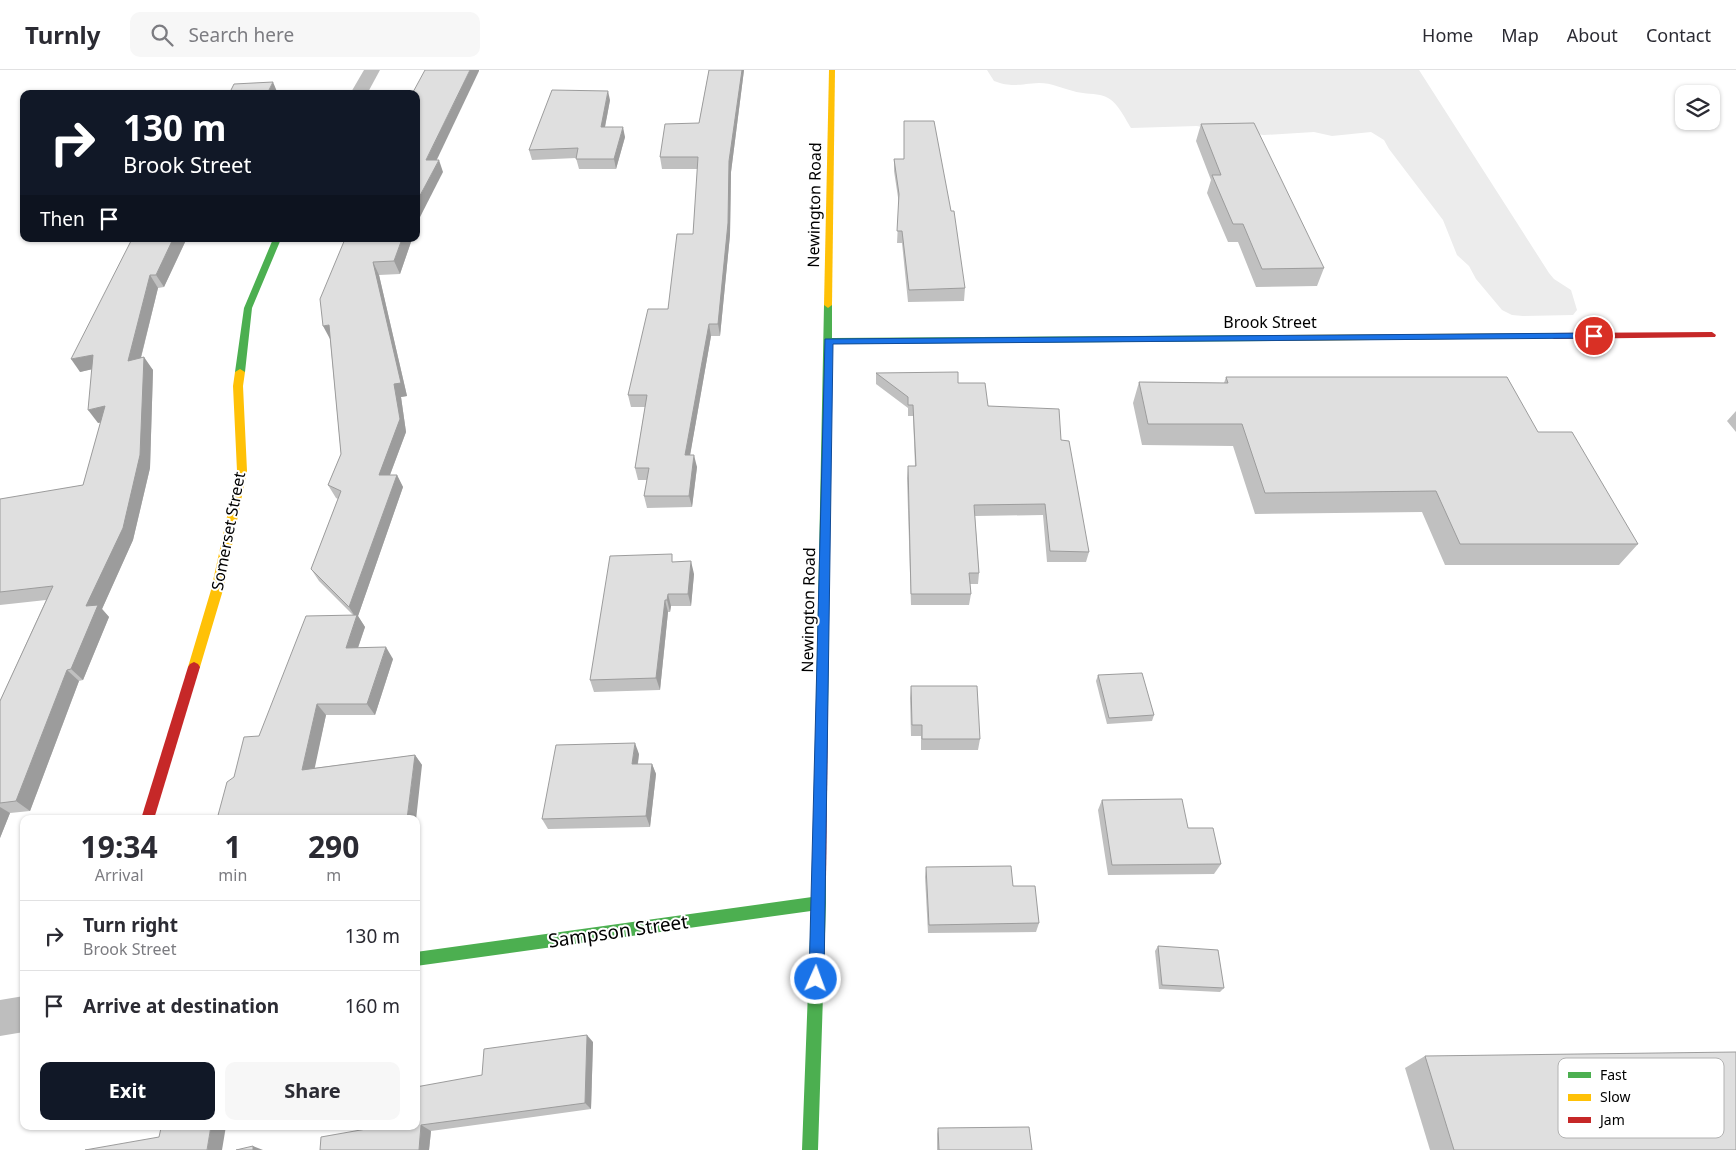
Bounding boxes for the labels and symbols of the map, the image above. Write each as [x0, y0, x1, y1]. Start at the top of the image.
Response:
street label: Newington Road [802, 142, 826, 268]
street label: Brook Street [1223, 311, 1317, 333]
pin [1573, 315, 1615, 357]
street label: Somerset Street [206, 470, 250, 592]
street label: Newington Road [796, 547, 820, 673]
street label: Sampson Street [546, 908, 690, 954]
position arrow [789, 952, 841, 1004]
legend [1558, 1058, 1724, 1138]
text: Fast [1600, 1065, 1627, 1084]
text: Slow [1600, 1087, 1631, 1106]
text: Jam [1598, 1110, 1625, 1129]

